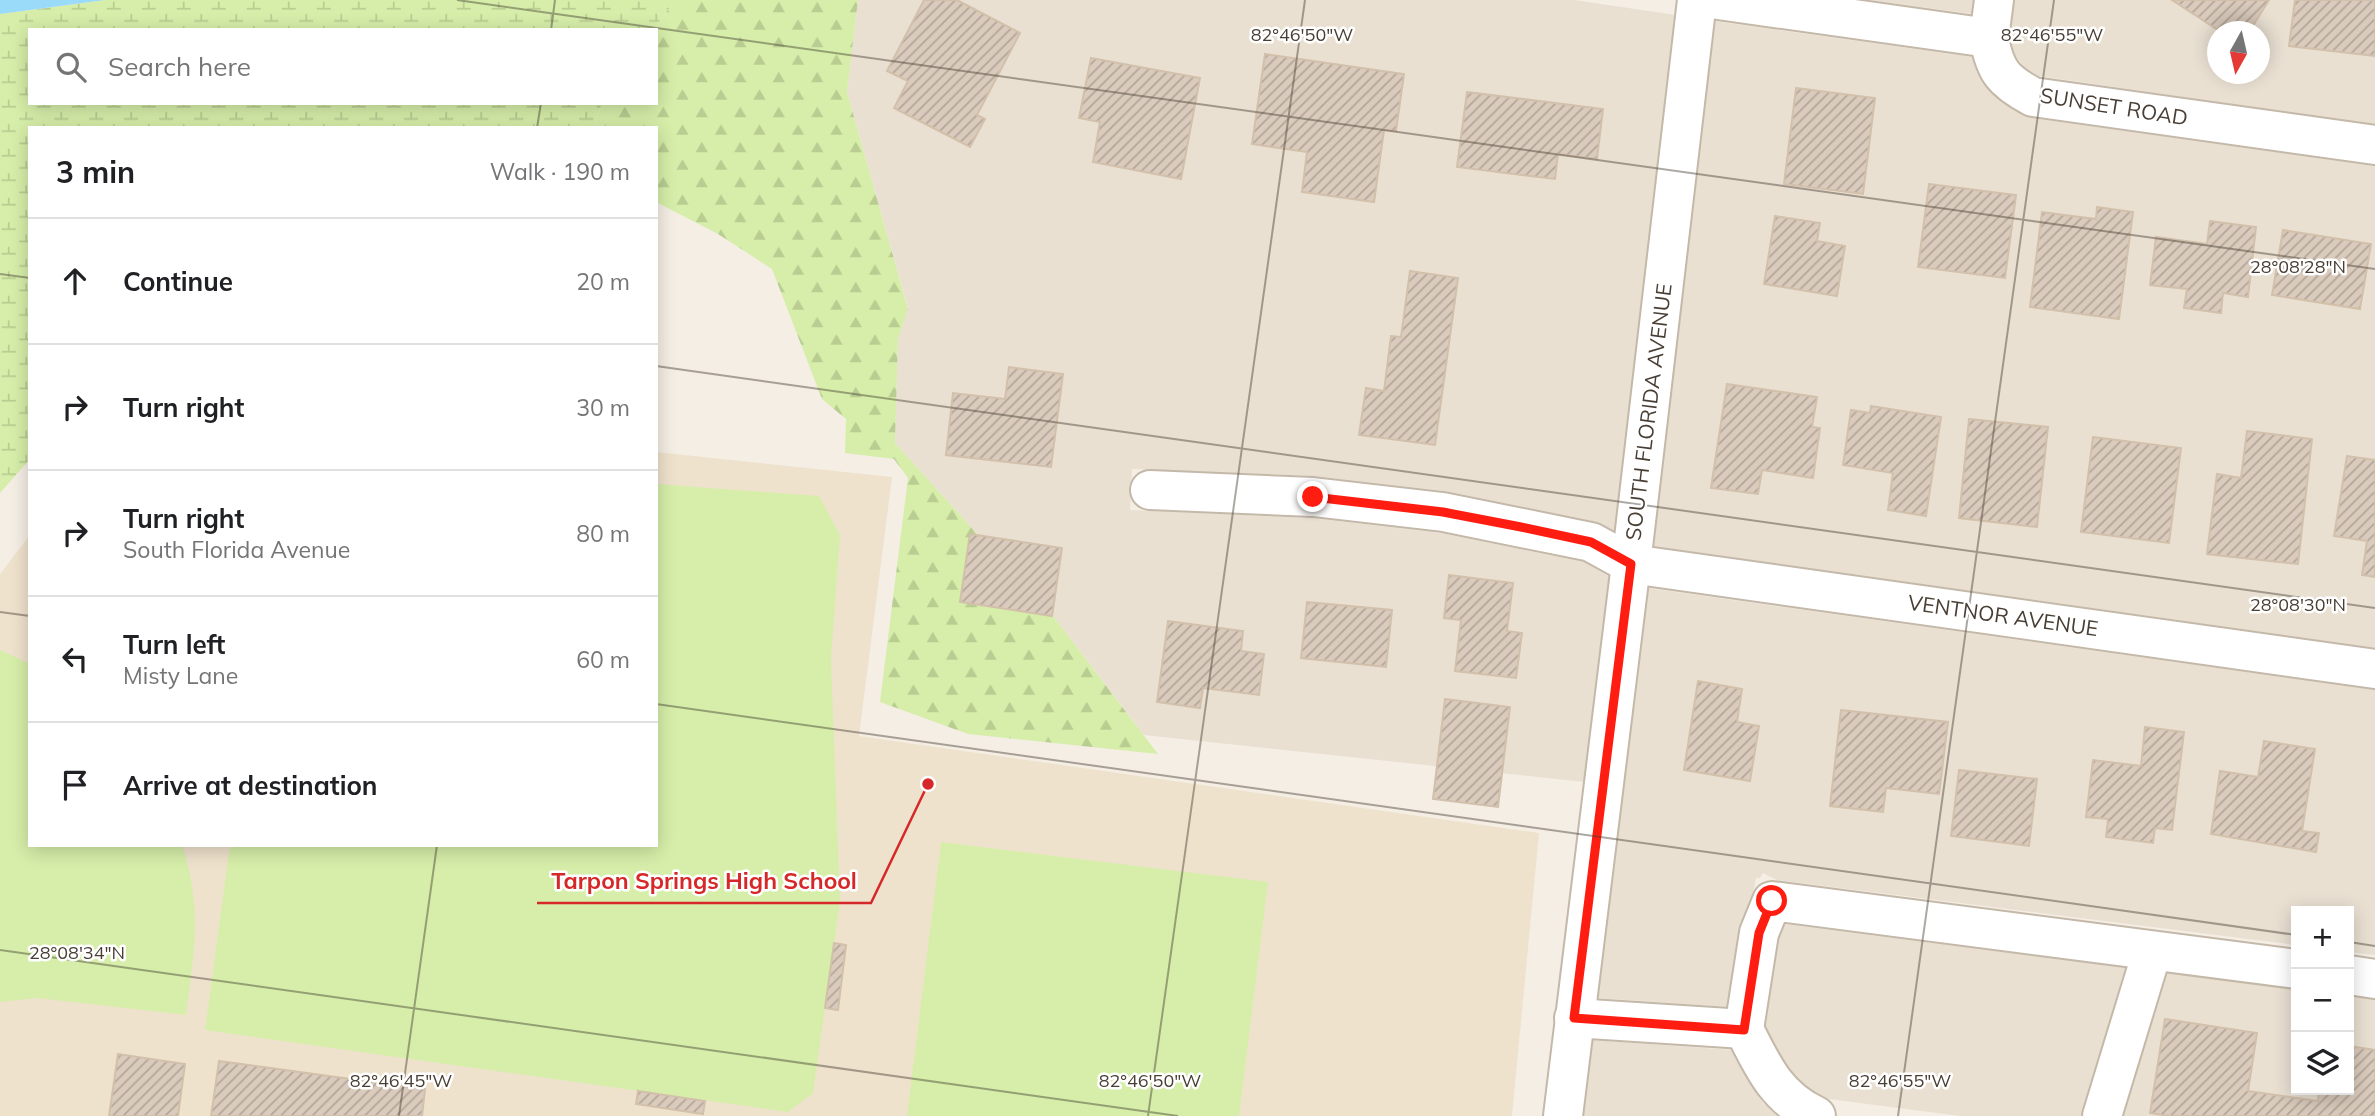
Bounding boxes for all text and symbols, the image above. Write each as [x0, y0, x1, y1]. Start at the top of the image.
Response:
north arrow [2207, 21, 2270, 84]
text: 82°46'50"W [1251, 23, 1353, 46]
text: 82°46'55"W [2001, 23, 2103, 46]
search box [28, 28, 658, 105]
icon: search [52, 48, 90, 86]
text: Search here [108, 50, 251, 83]
street label: SUNSET ROAD [2039, 82, 2190, 131]
text: 3 min [56, 153, 135, 191]
text: Walk · 190 m [490, 157, 630, 186]
text: 28°08'28"N [2250, 255, 2346, 278]
icon: ahead [56, 262, 94, 300]
text: Continue [123, 265, 233, 298]
text: 20 m [576, 267, 630, 296]
street label: SOUTH FLORIDA AVENUE [1619, 282, 1677, 542]
icon: right [56, 388, 94, 426]
text: Turn right [123, 391, 244, 424]
text: 30 m [576, 393, 630, 422]
route end [1297, 481, 1328, 512]
text: Turn right [123, 502, 244, 535]
icon: right [56, 514, 94, 552]
text: 80 m [576, 519, 630, 548]
text: South Florida Avenue [123, 535, 350, 564]
street label: VENTNOR AVENUE [1906, 589, 2100, 641]
text: 28°08'30"N [2250, 593, 2346, 616]
text: Turn left [123, 628, 225, 661]
icon: left [56, 640, 94, 678]
text: 60 m [576, 645, 630, 674]
text: Misty Lane [123, 661, 238, 690]
icon: arrive [56, 766, 94, 804]
text: Arrive at destination [123, 769, 378, 802]
callout: Tarpon Springs High School [537, 859, 871, 903]
text: Tarpon Springs High School [551, 866, 857, 895]
route start [1756, 885, 1787, 916]
map controls [2291, 906, 2354, 1095]
button: + [2291, 906, 2354, 969]
text: 28°08'34"N [29, 941, 125, 964]
button: − [2291, 969, 2354, 1032]
button: layers [2291, 1032, 2354, 1095]
text: 82°46'45"W [350, 1069, 452, 1092]
text: 82°46'50"W [1099, 1069, 1201, 1092]
text: 82°46'55"W [1849, 1069, 1951, 1092]

